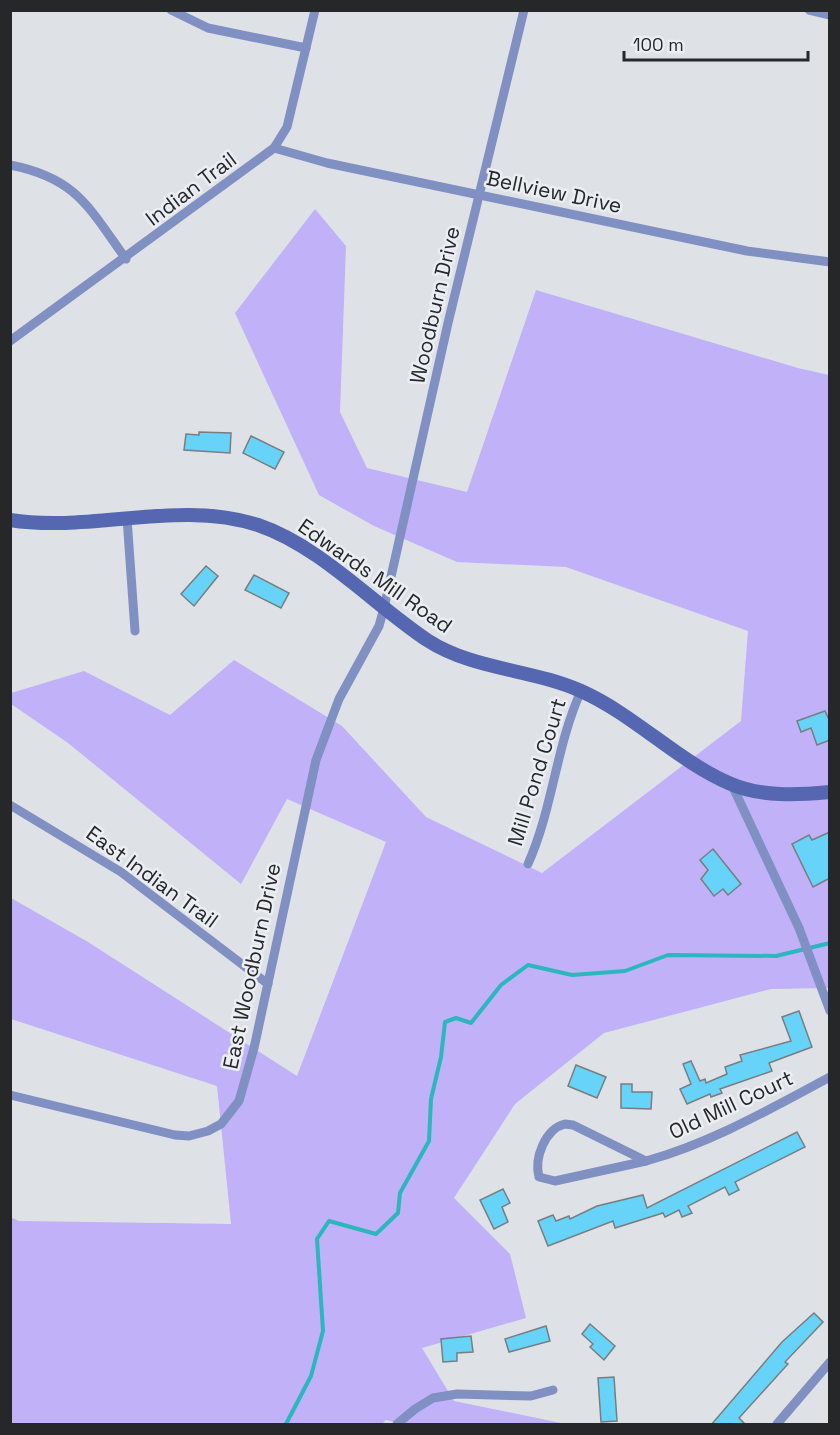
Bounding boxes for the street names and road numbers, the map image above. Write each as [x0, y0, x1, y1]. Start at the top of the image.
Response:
street label: Indian Trail [140, 146, 242, 232]
street label: Bellview Drive [484, 164, 624, 219]
street label: Woodburn Drive [403, 224, 466, 386]
street label: Edwards Mill Road [293, 512, 458, 639]
street label: Mill Pond Court [501, 695, 572, 849]
street label: East Indian Trail [81, 820, 224, 934]
street label: East Woodburn Drive [216, 860, 287, 1071]
street label: Old Mill Court [664, 1064, 797, 1145]

